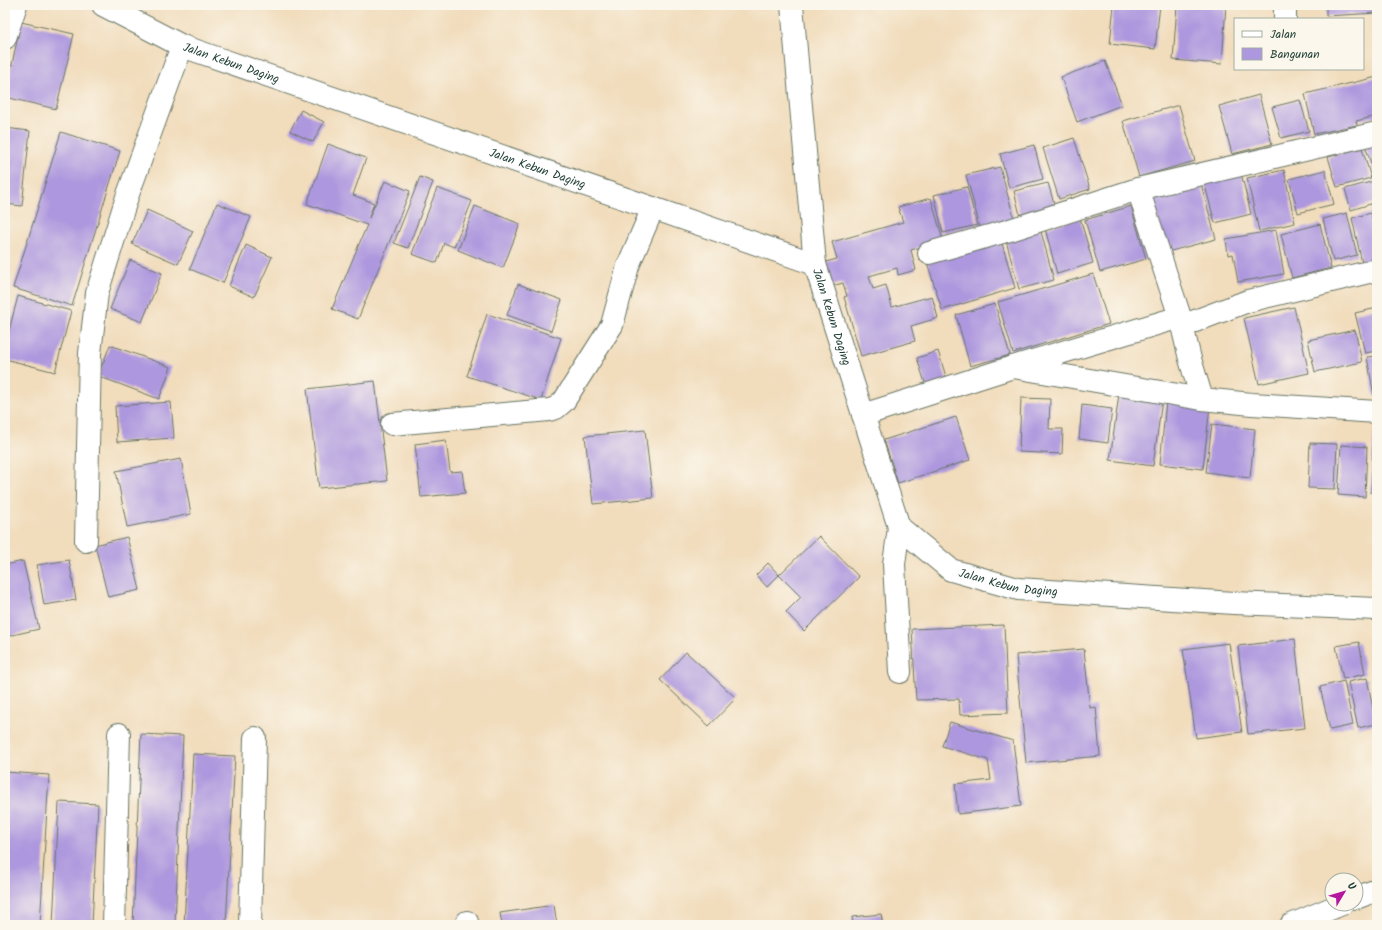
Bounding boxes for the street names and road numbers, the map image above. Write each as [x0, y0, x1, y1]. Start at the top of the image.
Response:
street label: Jalan Kebun Daging [180, 38, 282, 89]
street label: Jalan Kebun Daging [487, 143, 588, 194]
street label: Jalan Kebun Daging [807, 266, 856, 368]
street label: Jalan Kebun Daging [956, 564, 1059, 602]

